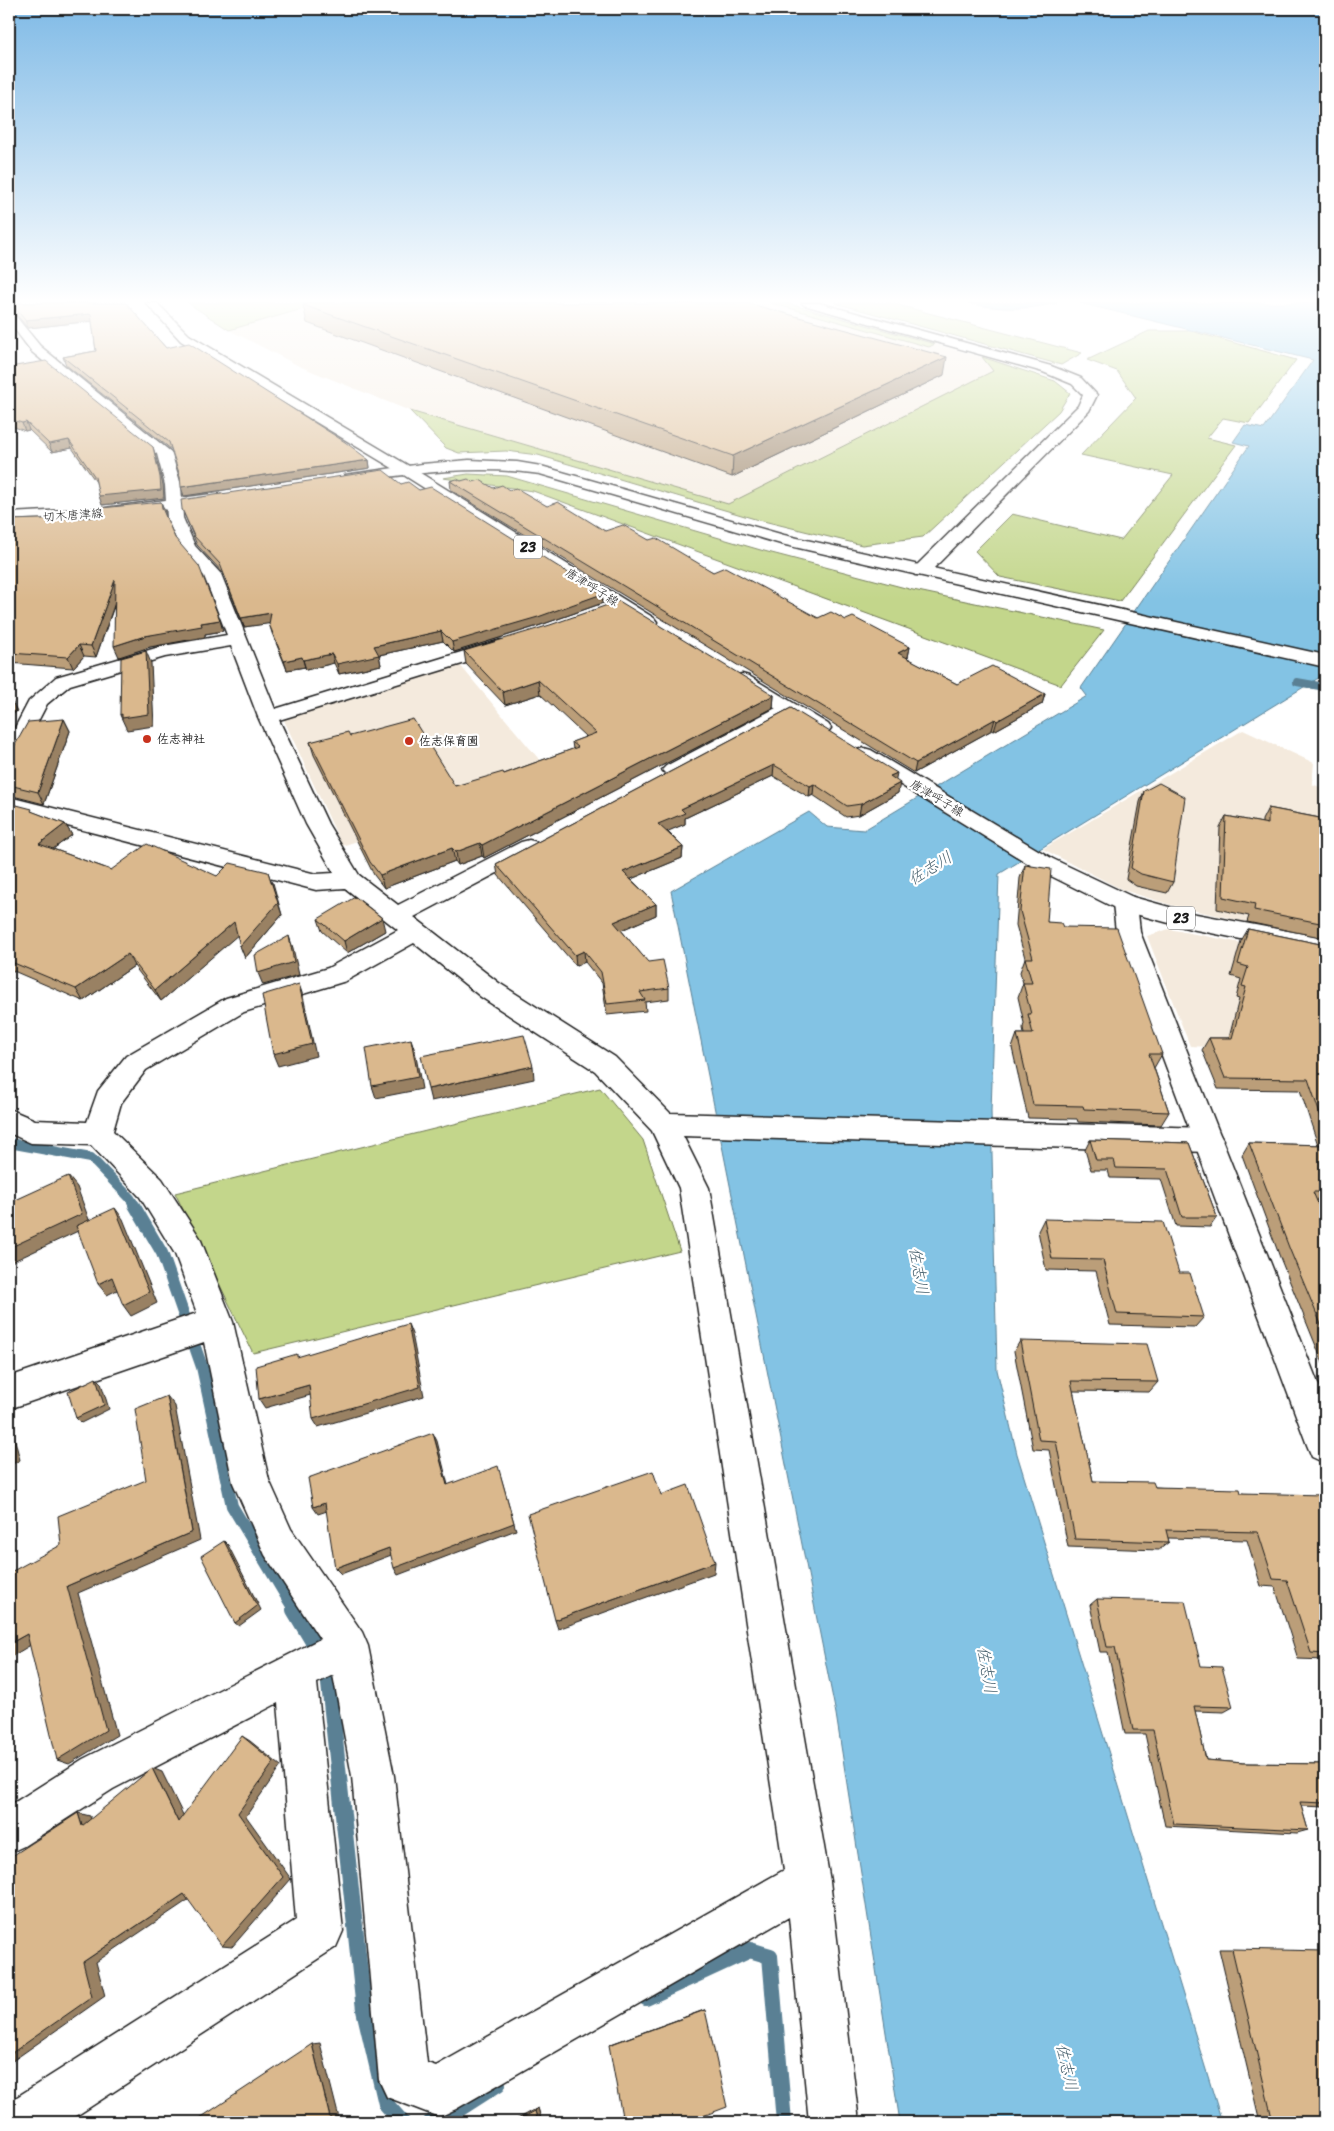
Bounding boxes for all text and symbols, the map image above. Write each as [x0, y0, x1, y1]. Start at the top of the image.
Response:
street label: 切木唐津線 [42, 502, 104, 528]
road number: 23 [514, 536, 542, 558]
street label: 唐津呼子線 [561, 562, 623, 612]
place label: 佐志神社 [157, 728, 205, 750]
place label: 佐志保育園 [419, 730, 479, 752]
marker: 佐志神社 [141, 733, 153, 745]
marker: 佐志保育園 [403, 735, 415, 747]
street label: 唐津呼子線 [906, 773, 968, 823]
water label: 佐志川 [902, 843, 958, 893]
road number: 23 [1167, 906, 1195, 930]
water label: 佐志川 [901, 1245, 937, 1297]
water label: 佐志川 [969, 1644, 1005, 1696]
water label: 佐志川 [1047, 2040, 1087, 2094]

